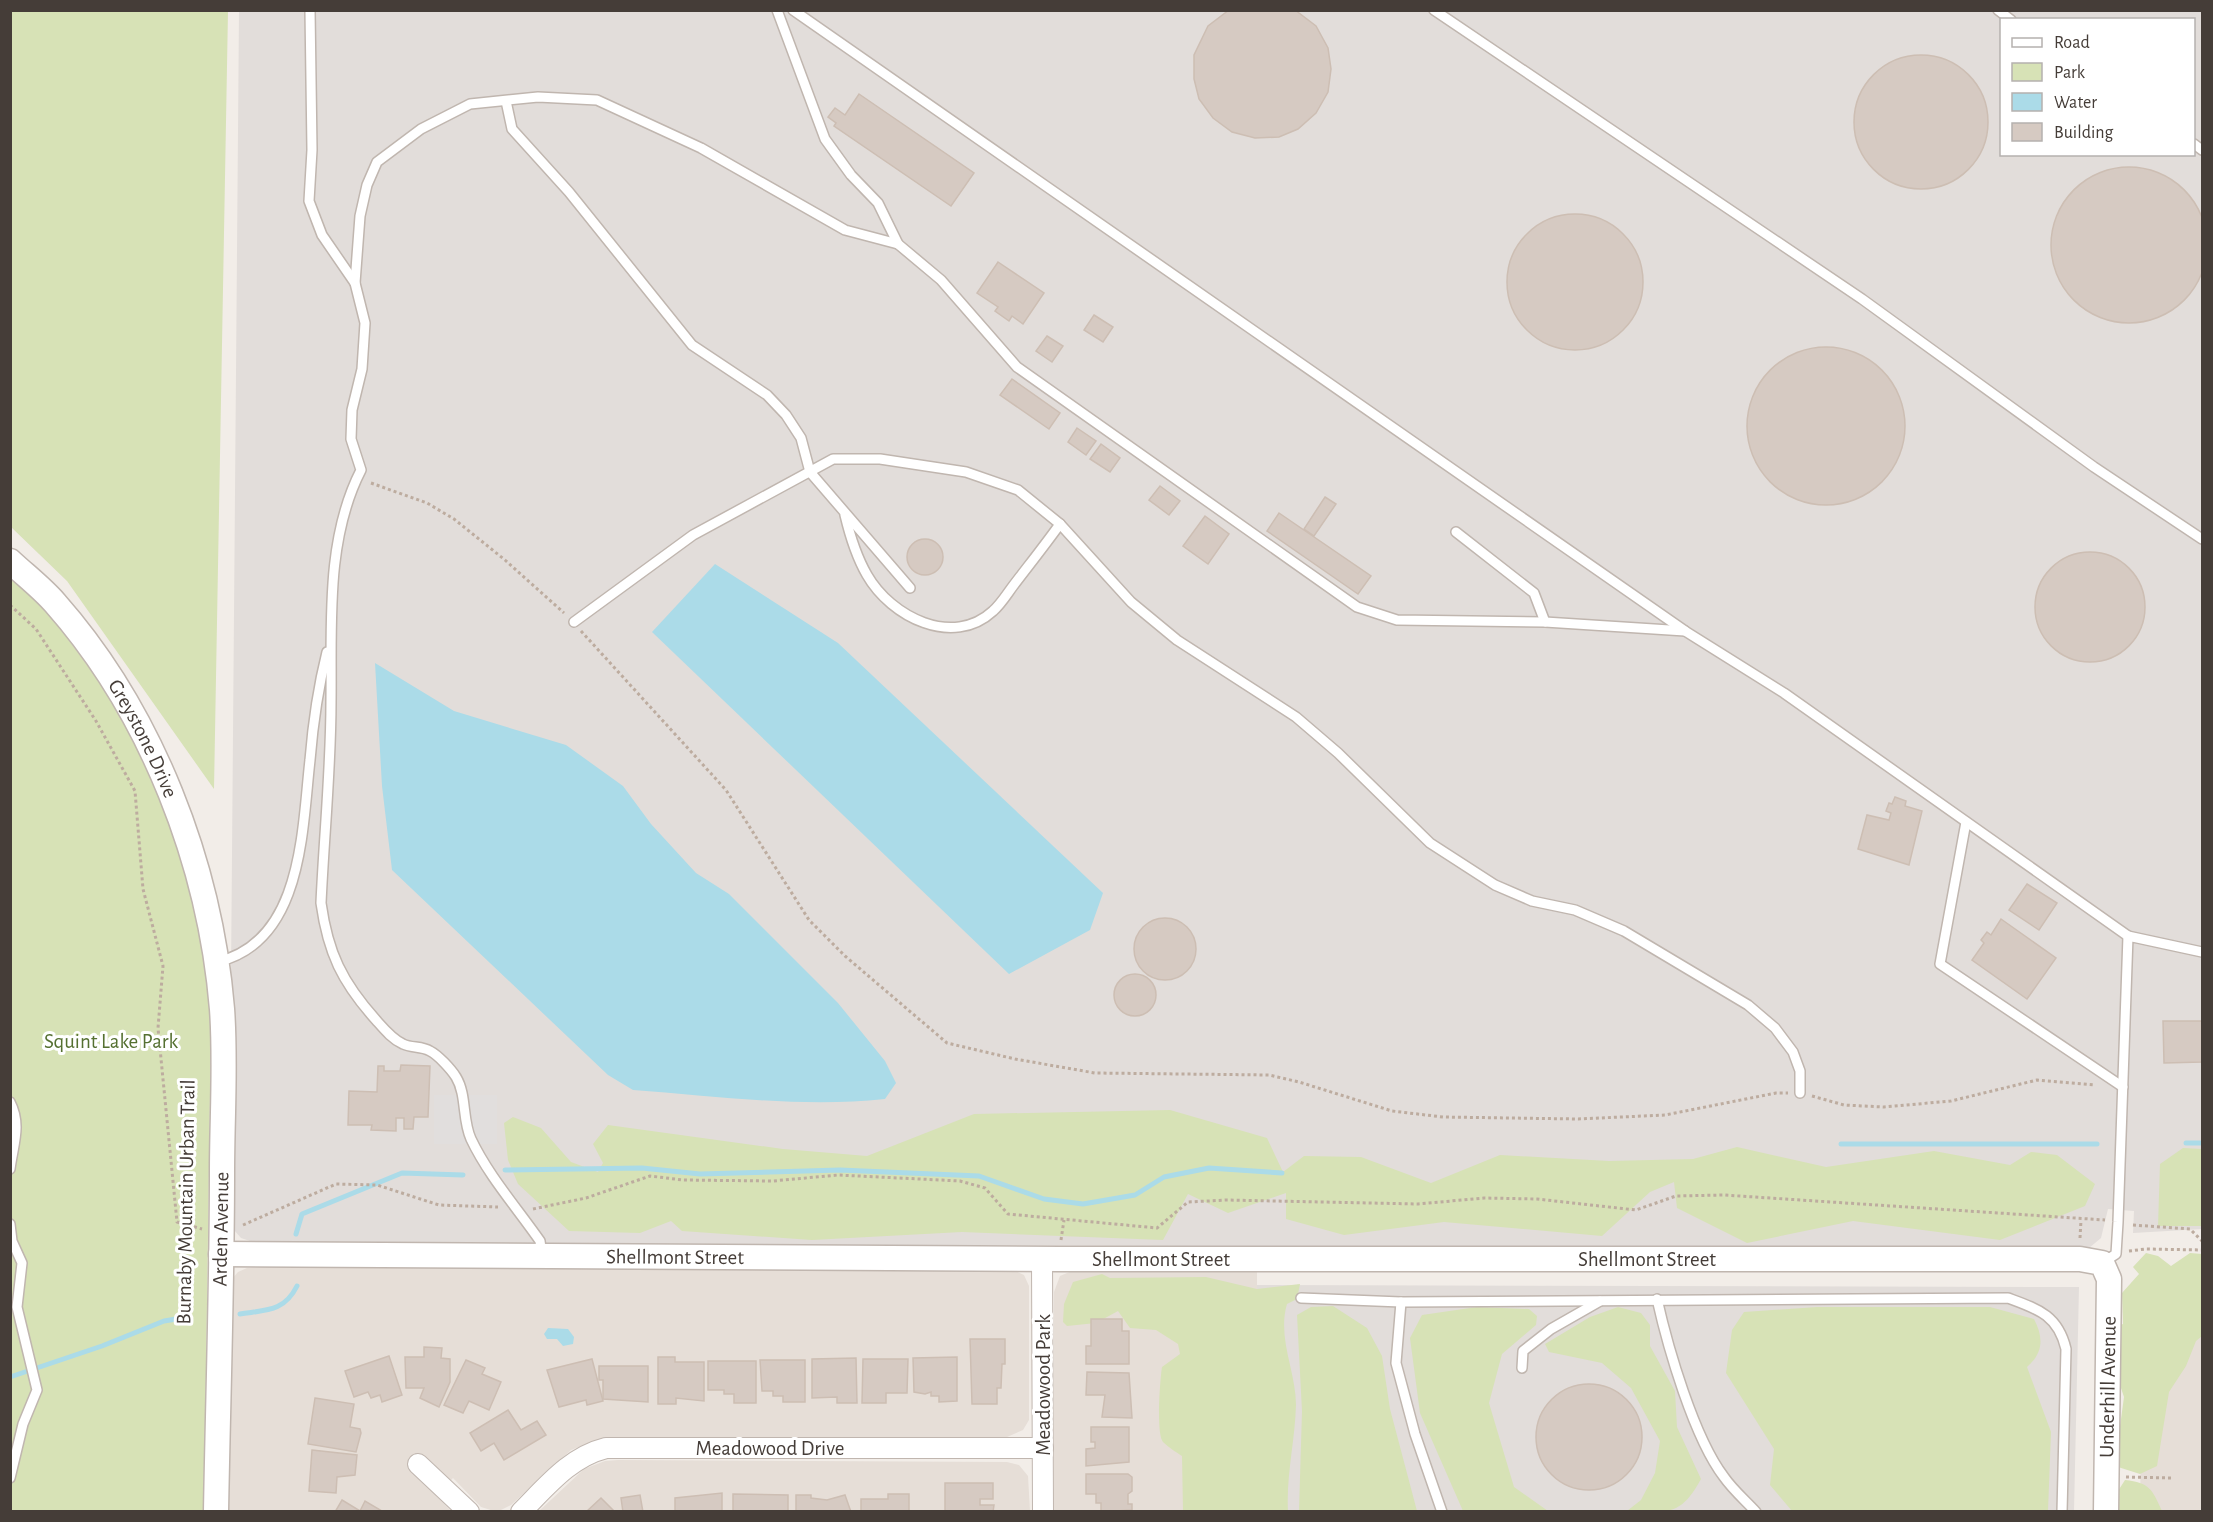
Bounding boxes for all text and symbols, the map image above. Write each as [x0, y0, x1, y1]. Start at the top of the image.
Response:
legend [2000, 18, 2195, 156]
text: Road [2054, 34, 2090, 52]
text: Park [2054, 64, 2086, 82]
text: Water [2054, 94, 2097, 112]
text: Building [2054, 124, 2114, 142]
street label: Greystone Drive [104, 676, 182, 801]
park label: Squint Lake Park [44, 1031, 178, 1052]
street label: Burnaby Mountain Urban Trail [173, 1079, 199, 1325]
street label: Arden Avenue [210, 1171, 232, 1287]
street label: Shellmont Street [606, 1246, 744, 1268]
street label: Shellmont Street [1092, 1249, 1230, 1270]
street label: Shellmont Street [1578, 1249, 1716, 1270]
street label: Meadowood Park [1033, 1314, 1054, 1456]
street label: Underhill Avenue [2096, 1316, 2120, 1458]
street label: Meadowood Drive [696, 1438, 844, 1459]

